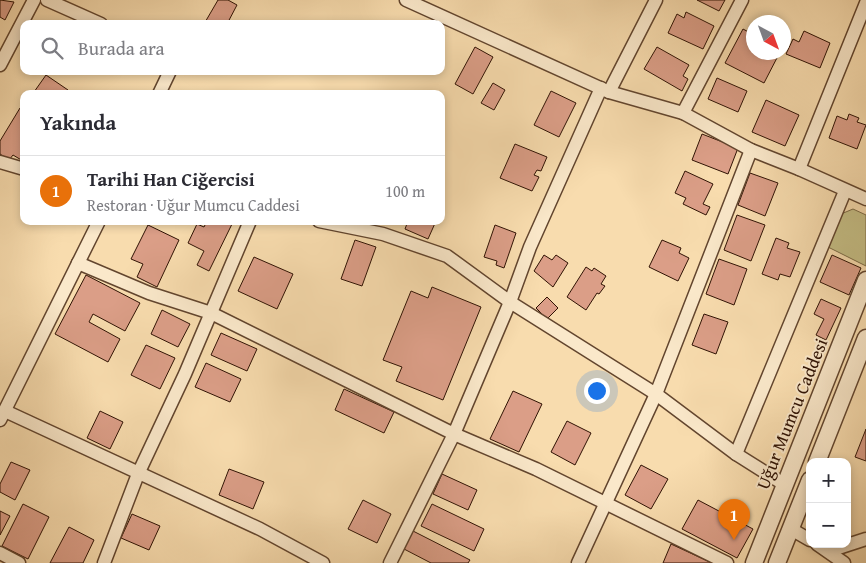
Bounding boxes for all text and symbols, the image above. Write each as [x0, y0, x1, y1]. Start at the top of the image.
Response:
north arrow [746, 15, 791, 60]
search box [20, 20, 445, 75]
icon: search [38, 34, 66, 62]
text: Burada ara [78, 34, 165, 62]
text: Yakında [40, 107, 116, 138]
text: Tarihi Han Ciğercisi [87, 165, 255, 193]
text: 1 [52, 179, 60, 203]
text: 100 m [385, 179, 425, 203]
text: Restoran · Uğur Mumcu Caddesi [87, 193, 300, 217]
street label: Uğur Mumcu Caddesi [749, 334, 834, 493]
your location [584, 378, 610, 404]
map controls [806, 458, 851, 548]
button: + [806, 458, 851, 503]
pin: 1 [718, 499, 750, 540]
button: − [806, 503, 851, 548]

